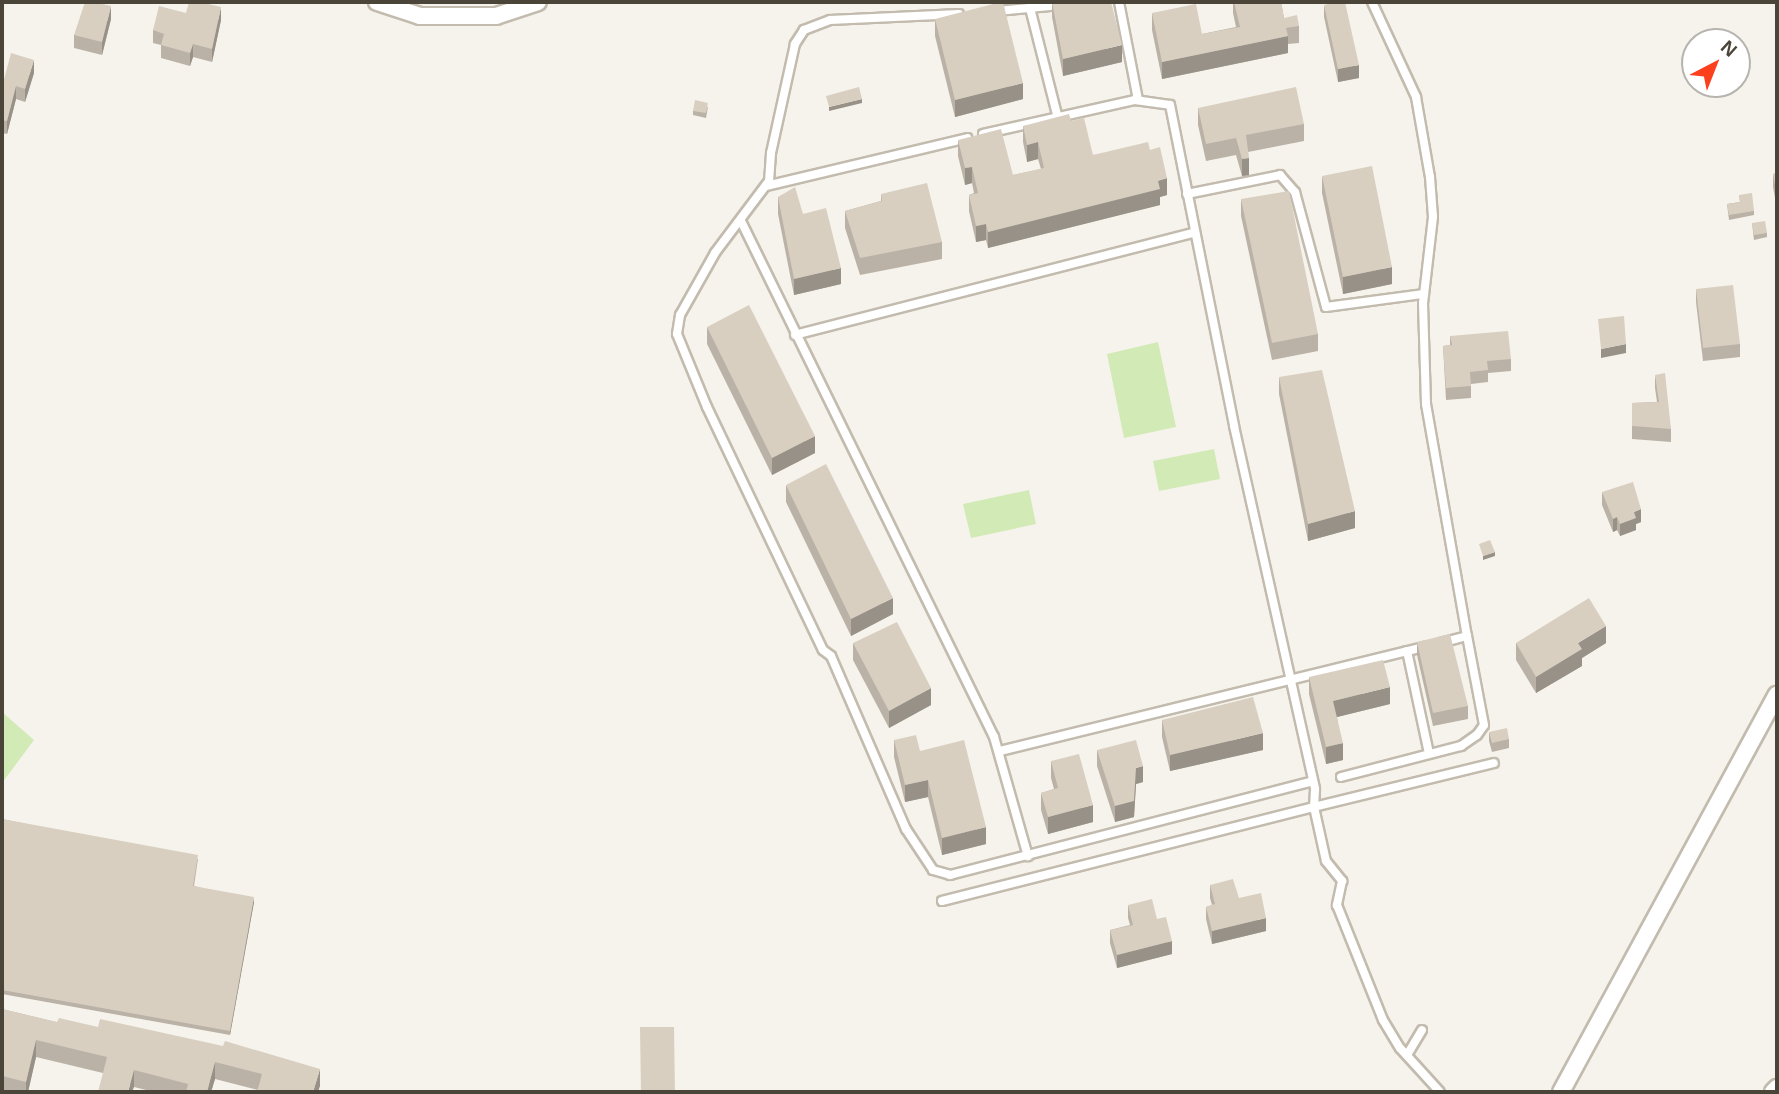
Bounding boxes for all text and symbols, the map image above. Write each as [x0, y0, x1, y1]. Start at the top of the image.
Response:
north arrow [1681, 28, 1751, 98]
text: N [1717, 36, 1741, 61]

